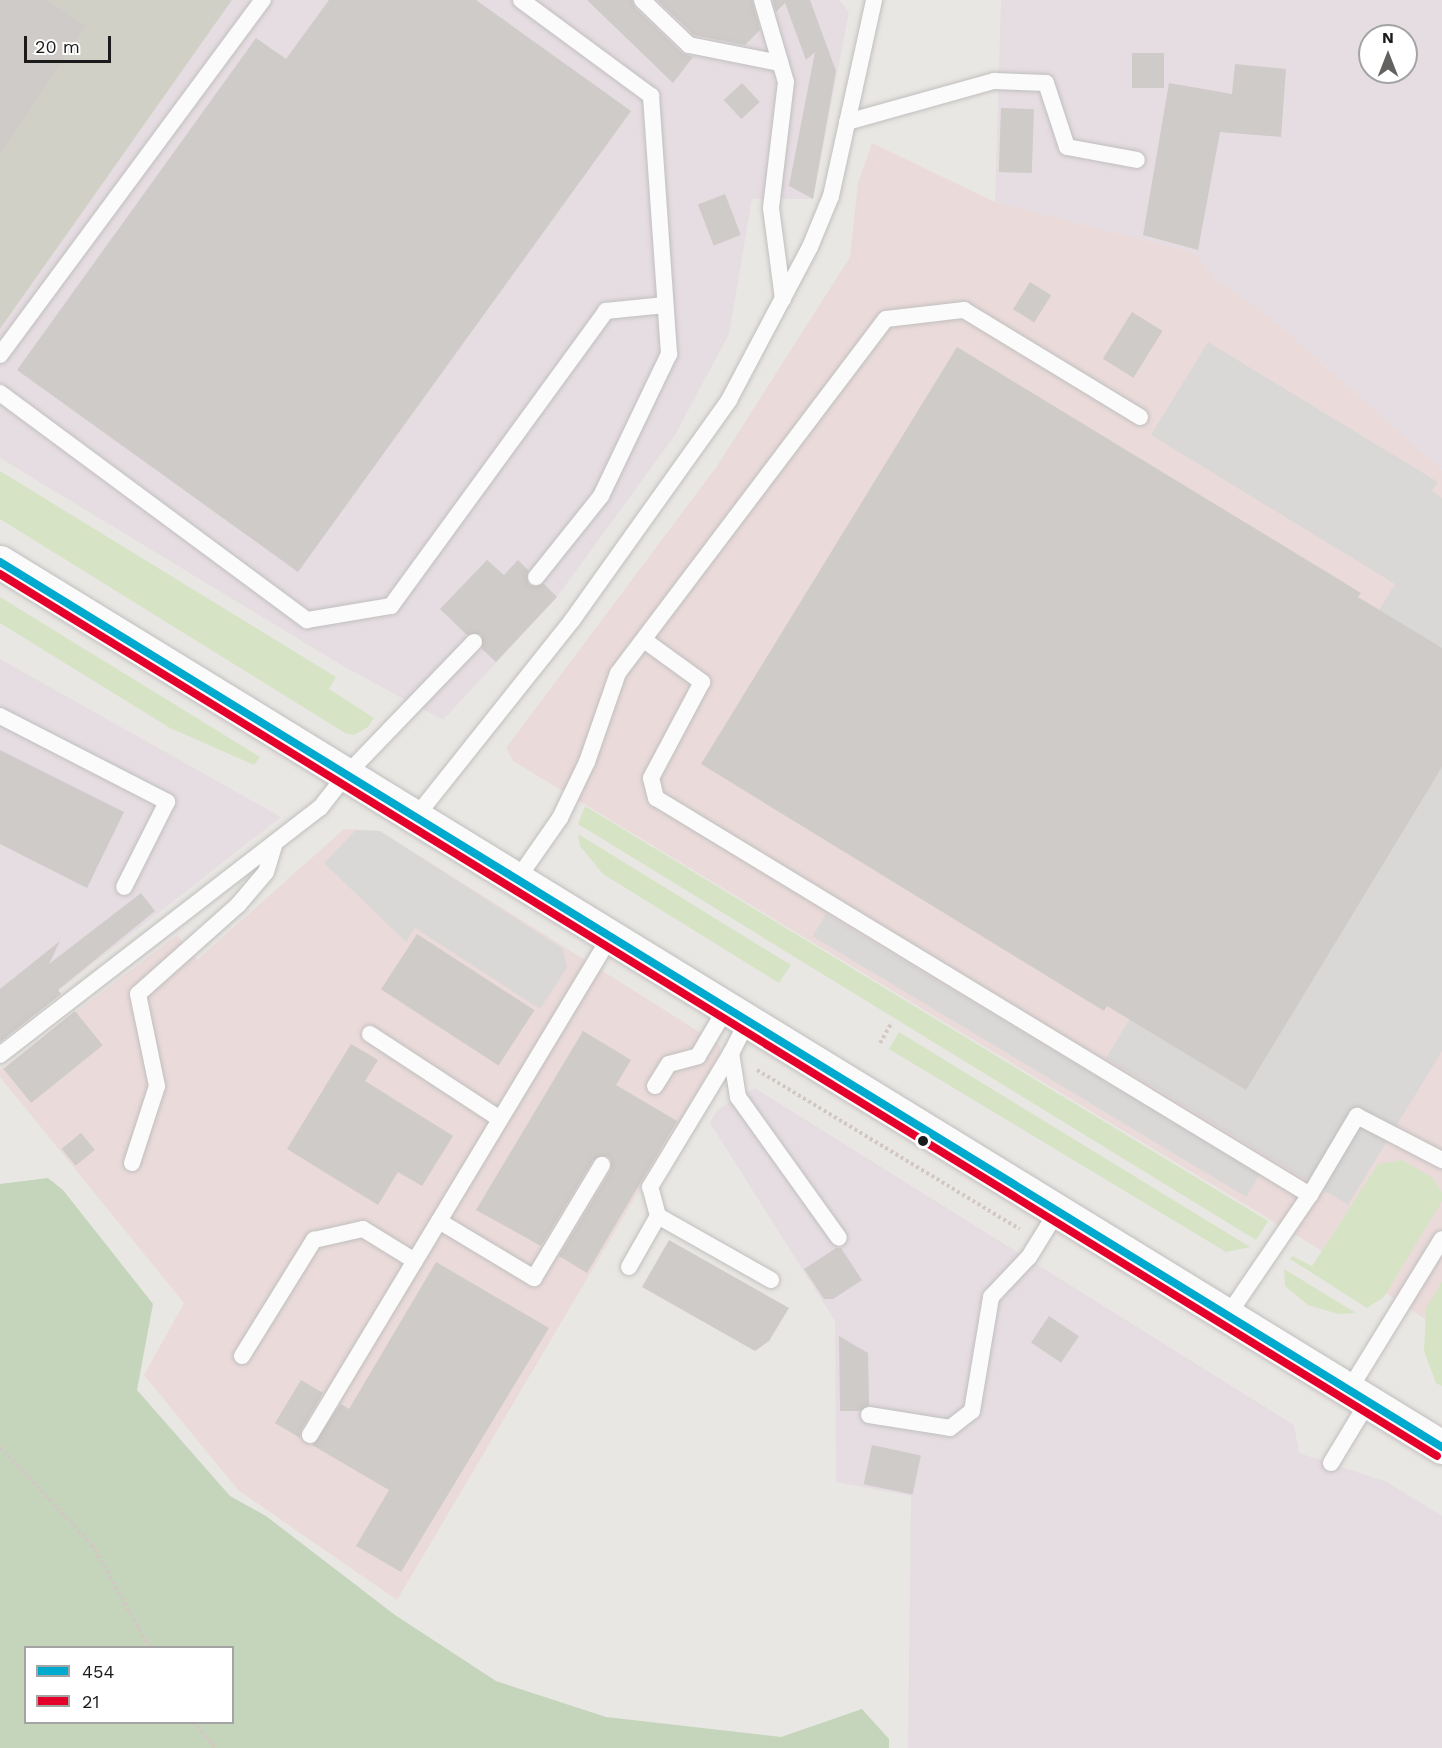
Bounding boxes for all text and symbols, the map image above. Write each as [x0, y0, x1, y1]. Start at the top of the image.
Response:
scale bar [27, 24, 114, 62]
north arrow [1358, 24, 1418, 84]
text: N [1382, 28, 1394, 47]
text: 20 m [35, 36, 80, 57]
unlabelled marker [917, 1135, 929, 1147]
legend [24, 1646, 234, 1724]
text: 454 [82, 1661, 114, 1682]
text: 21 [82, 1691, 100, 1712]

